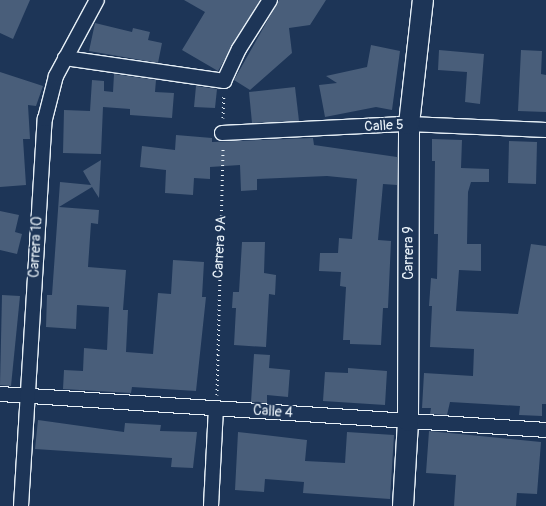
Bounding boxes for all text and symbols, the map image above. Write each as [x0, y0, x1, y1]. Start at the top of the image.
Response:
street label: Calle 5 [364, 117, 404, 135]
street label: Carrera 9A [210, 215, 230, 279]
street label: Carrera 10 [26, 216, 46, 278]
street label: Carrera 9 [401, 226, 417, 280]
street label: Calle 4 [253, 402, 293, 422]

